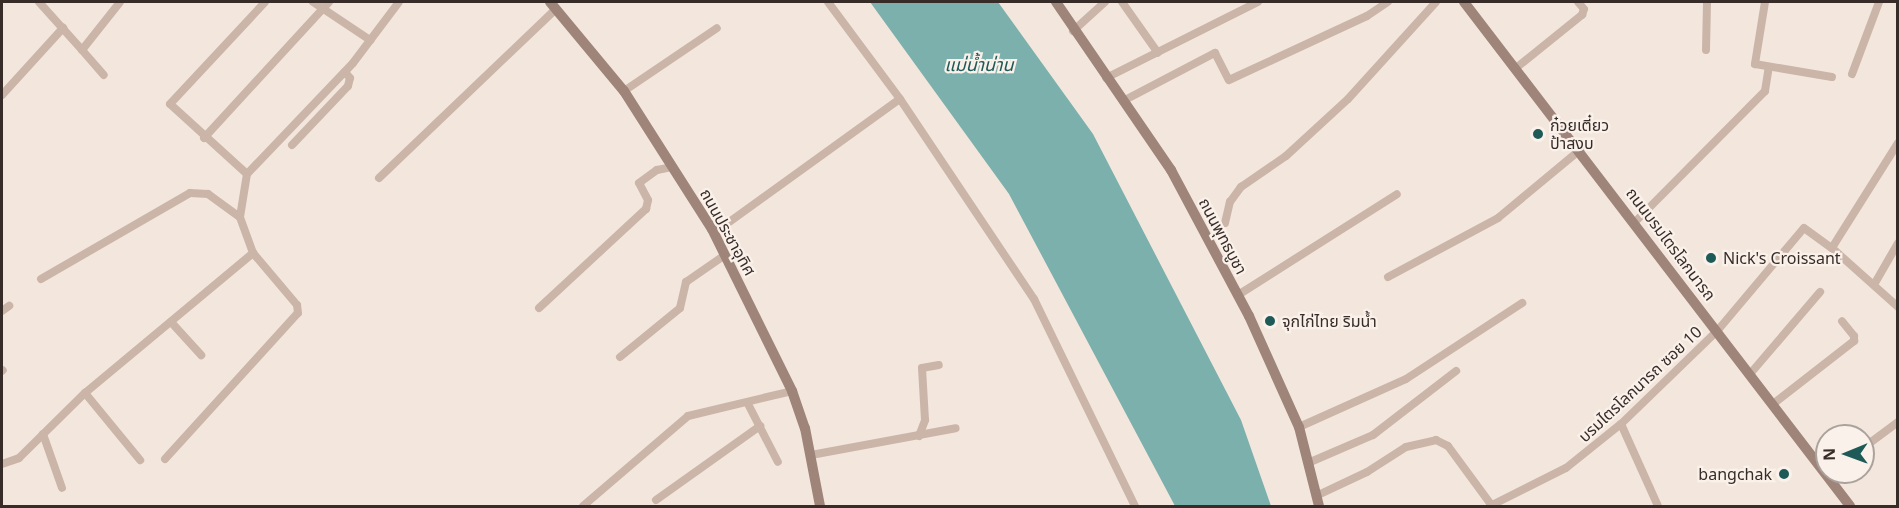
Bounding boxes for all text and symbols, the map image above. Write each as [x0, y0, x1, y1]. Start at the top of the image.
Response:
water label: แม่น้ำน่าน [945, 53, 1013, 75]
place label: ก๋วยเตี๋ยว ป้าสงบ [1550, 115, 1609, 153]
marker: ก๋วยเตี๋ยว ป้าสงบ [1531, 127, 1545, 141]
street label: ถนนบรมไตรโลกนารถ [1622, 184, 1720, 304]
street label: ถนนประชาอุทิศ [696, 185, 760, 279]
street label: ถนนพุทธบูชา [1195, 195, 1251, 277]
place label: Nick's Croissant [1723, 248, 1841, 268]
marker: Nick's Croissant [1704, 251, 1718, 265]
place label: จุกไก่ไทย ริมน้ำ [1282, 311, 1377, 331]
marker: จุกไก่ไทย ริมน้ำ [1263, 314, 1277, 328]
street label: บรมไตรโลกนารถ ซอย 10 [1574, 322, 1706, 446]
north arrow [1815, 424, 1875, 484]
text: N [1818, 448, 1840, 461]
place label: bangchak [1698, 464, 1772, 484]
marker: bangchak [1777, 467, 1791, 481]

